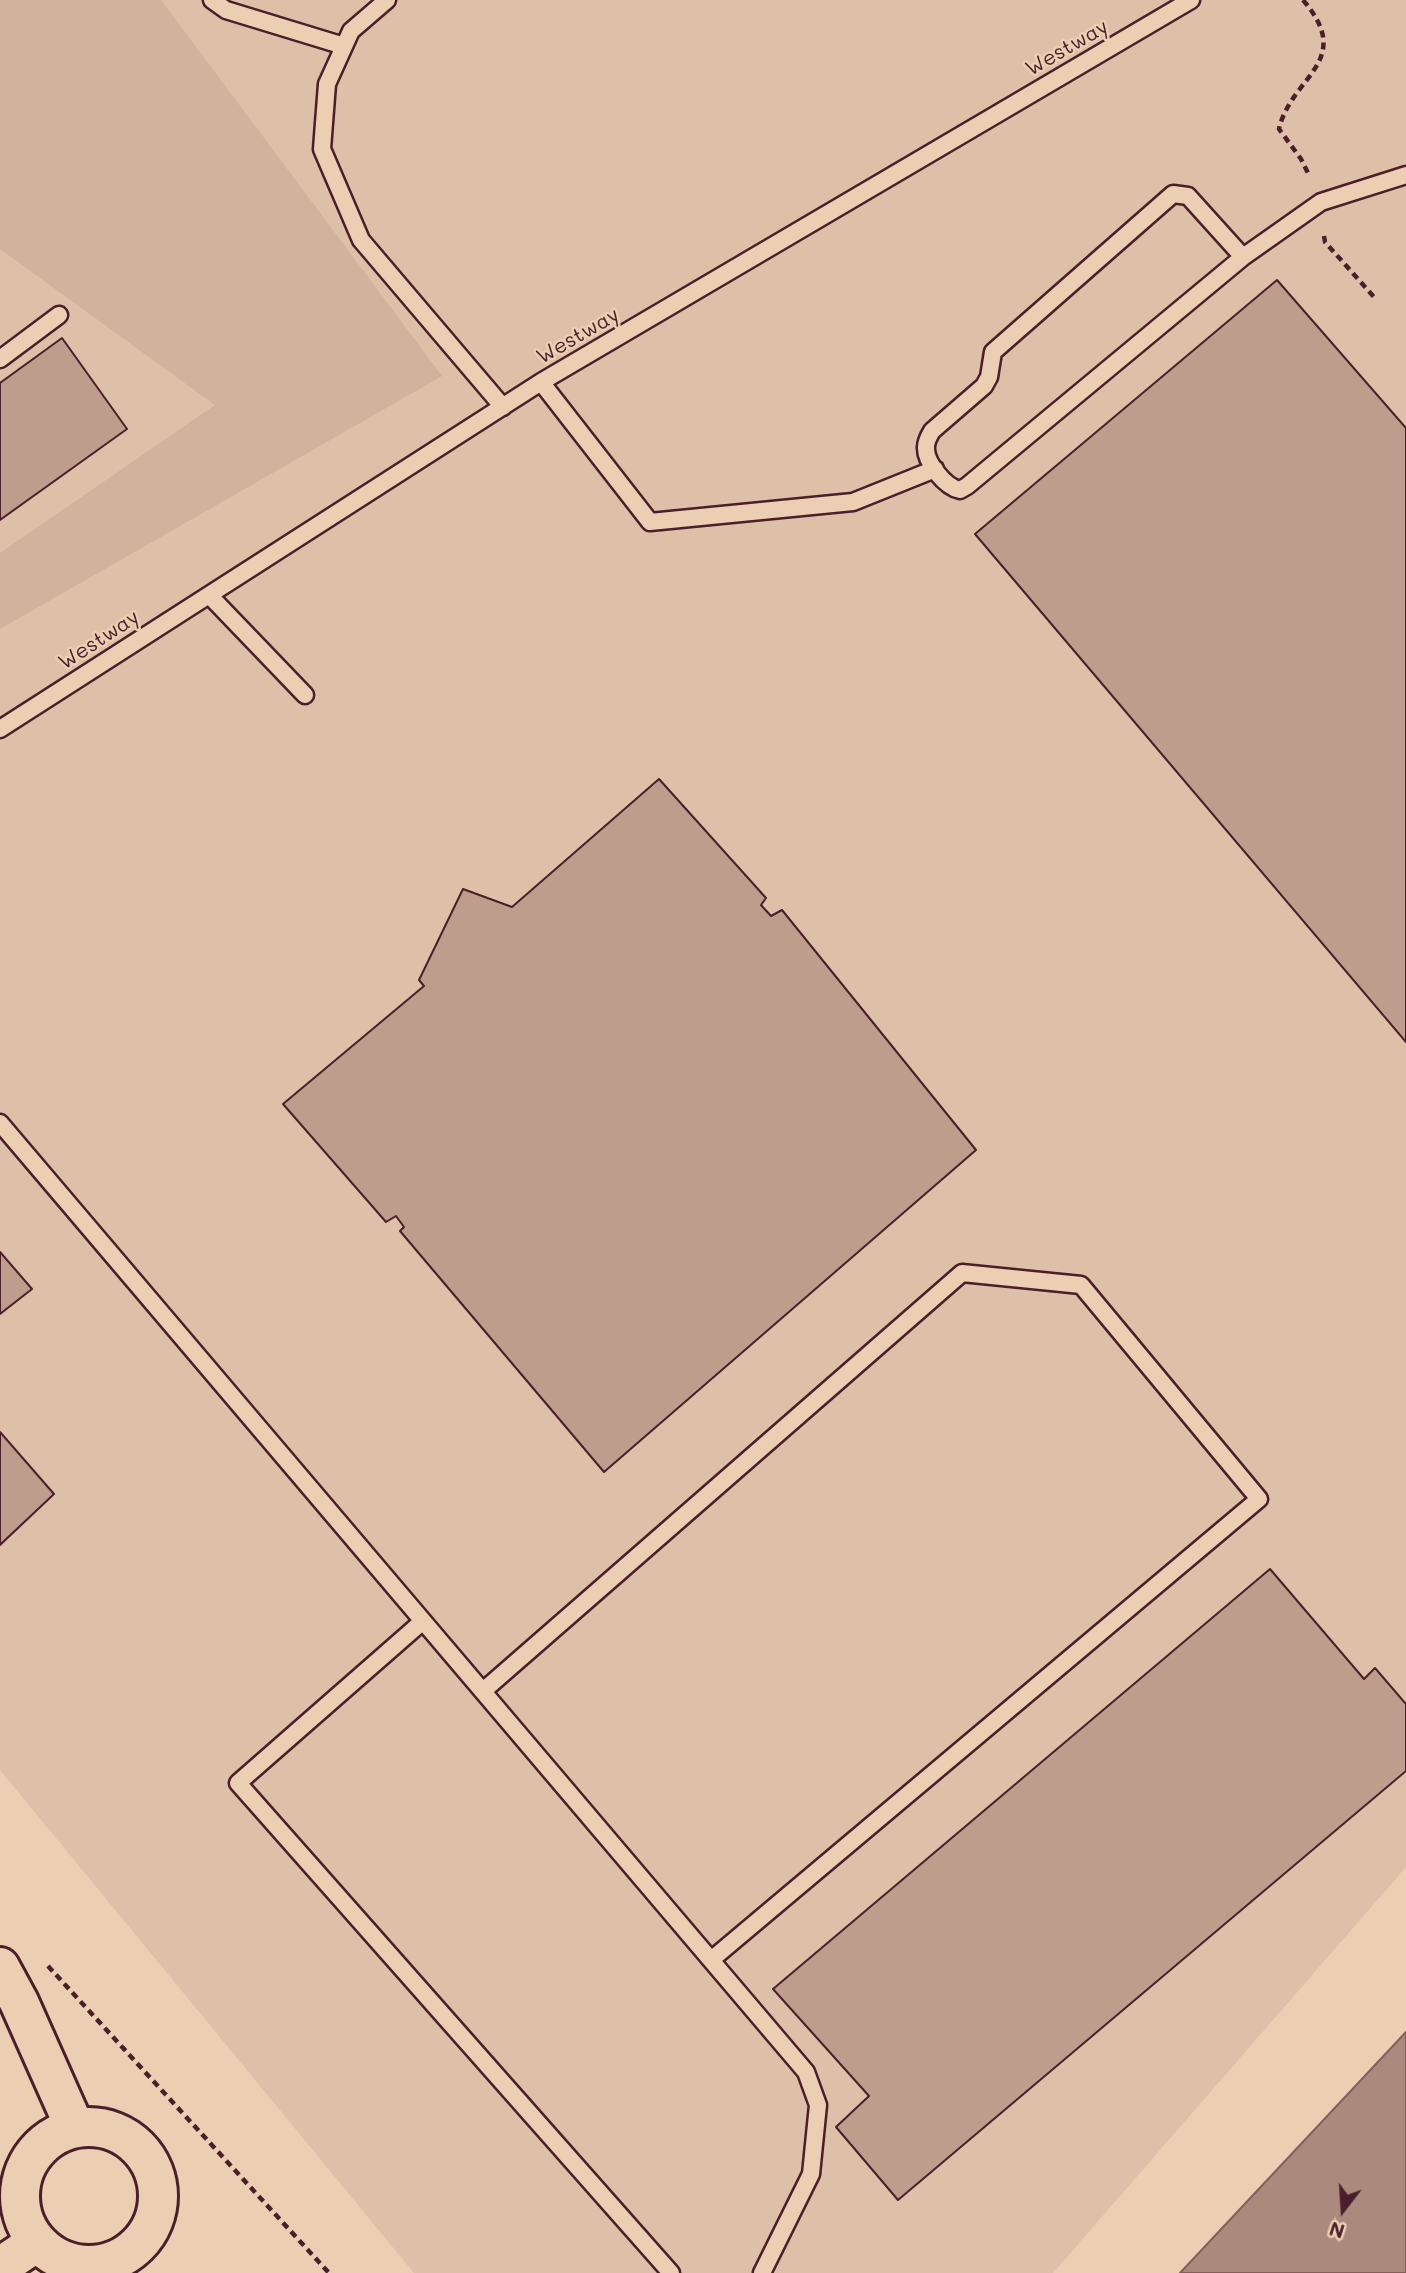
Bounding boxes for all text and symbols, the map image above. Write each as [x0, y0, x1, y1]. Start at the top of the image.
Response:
street label: Westway [1021, 14, 1113, 82]
street label: Westway [532, 302, 624, 370]
street label: Westway [54, 605, 144, 675]
north arrow [1308, 2175, 1378, 2245]
text: N [1326, 2217, 1347, 2245]

